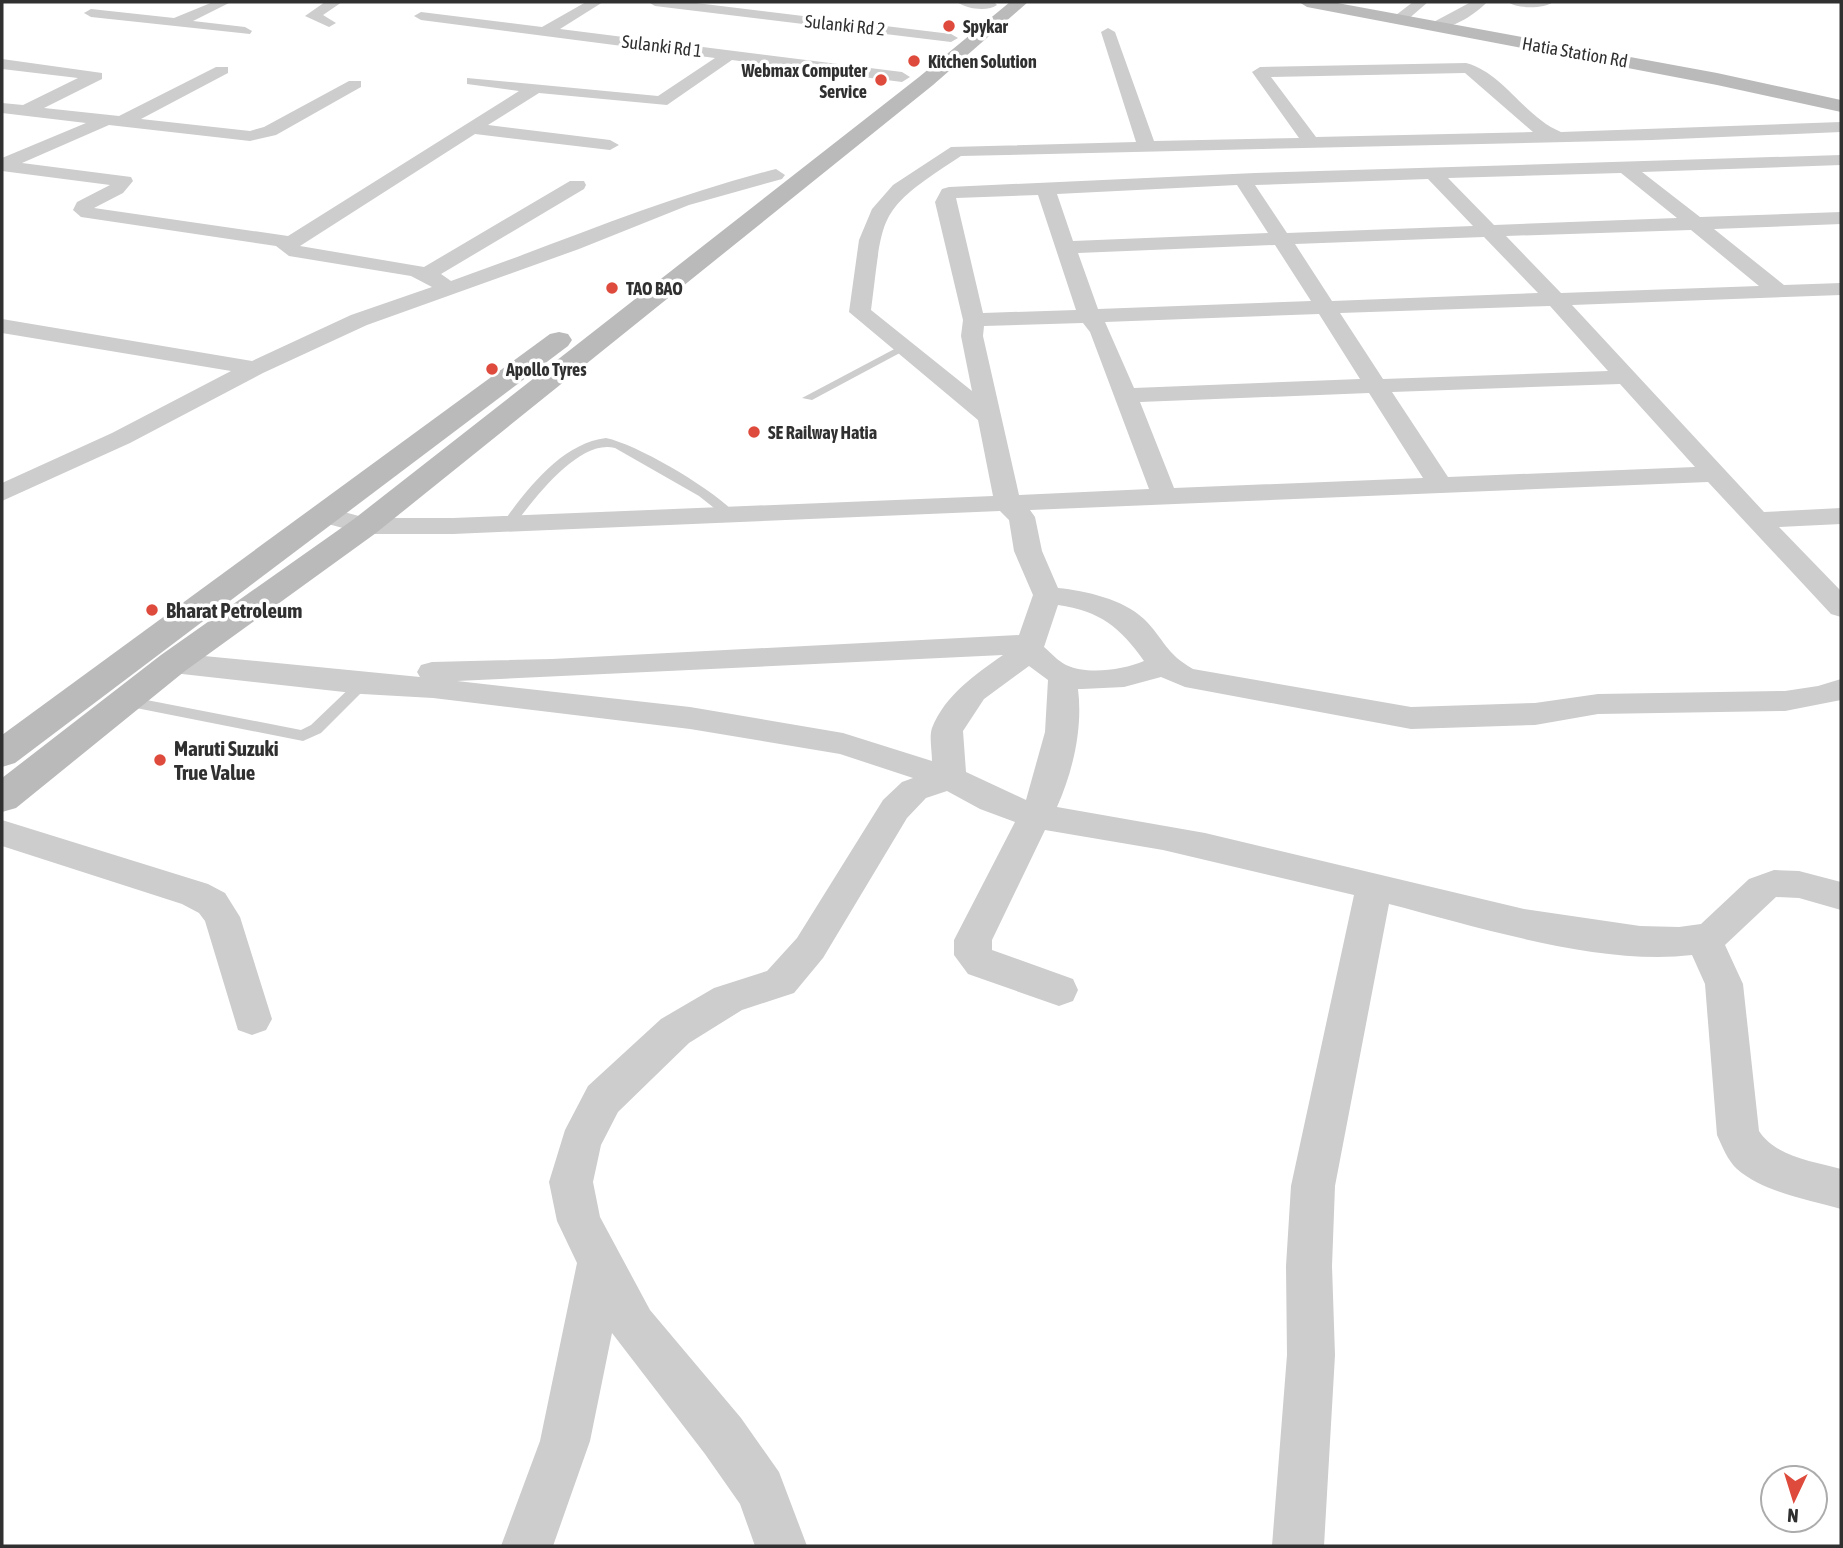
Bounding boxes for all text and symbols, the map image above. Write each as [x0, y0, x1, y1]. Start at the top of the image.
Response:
street label: Sulanki Rd 2 [804, 10, 886, 40]
place label: Spykar [963, 16, 1009, 37]
marker: Spykar [941, 18, 957, 34]
street label: Sulanki Rd 1 [621, 31, 703, 61]
street label: Hatia Station Rd [1521, 32, 1629, 72]
place label: Kitchen Solution [928, 51, 1037, 72]
marker: Kitchen Solution [906, 53, 922, 69]
place label: Webmax Computer Service [740, 60, 868, 102]
marker: Webmax Computer Service [873, 72, 889, 88]
place label: TAO BAO [626, 278, 683, 299]
marker: TAO BAO [604, 280, 620, 296]
place label: Apollo Tyres [505, 359, 587, 380]
marker: Apollo Tyres [484, 361, 500, 377]
place label: SE Railway Hatia [768, 422, 877, 443]
marker: SE Railway Hatia [746, 424, 762, 440]
place label: Bharat Petroleum [166, 598, 302, 622]
marker: Bharat Petroleum [144, 602, 160, 618]
place label: Maruti Suzuki True Value [174, 736, 279, 784]
marker: Maruti Suzuki True Value [152, 752, 168, 768]
north arrow [1759, 1464, 1829, 1534]
text: N [1786, 1505, 1799, 1527]

